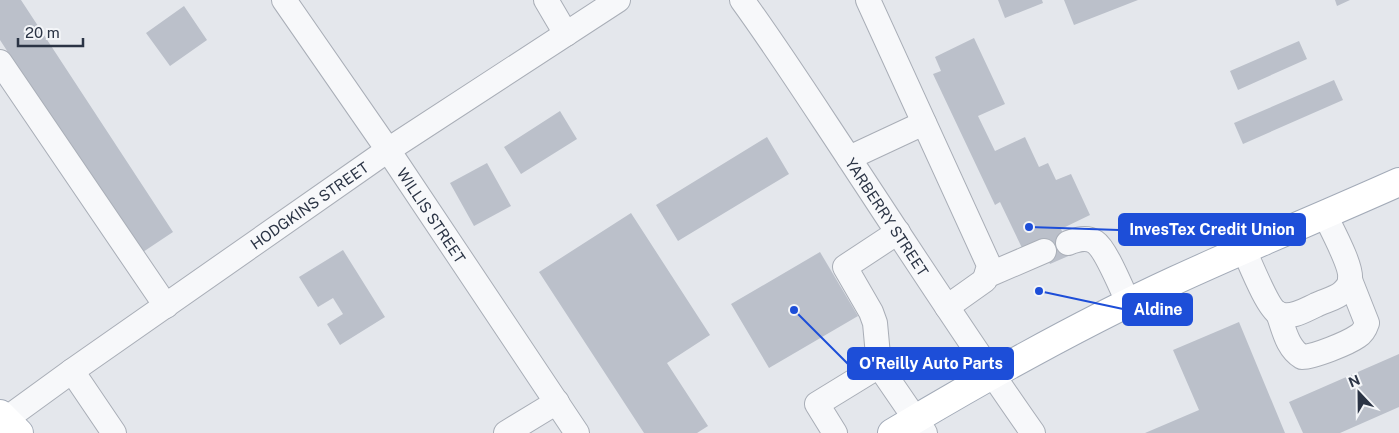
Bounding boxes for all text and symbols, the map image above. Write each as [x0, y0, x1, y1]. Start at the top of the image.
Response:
scale bar [18, 15, 82, 47]
text: 20 m [25, 24, 60, 41]
street label: YARBERRY STREET [842, 154, 932, 279]
street label: HODGKINS STREET [247, 158, 372, 252]
street label: WILLIS STREET [394, 165, 469, 266]
callout: InvesTex Credit Union [1119, 214, 1305, 245]
text: InvesTex Credit Union [1129, 220, 1295, 239]
callout: Aldine [1123, 294, 1192, 325]
text: Aldine [1133, 300, 1183, 319]
callout: O'Reilly Auto Parts [848, 348, 1013, 379]
text: O'Reilly Auto Parts [859, 354, 1003, 373]
north arrow [1334, 368, 1384, 418]
text: N [1346, 371, 1362, 390]

